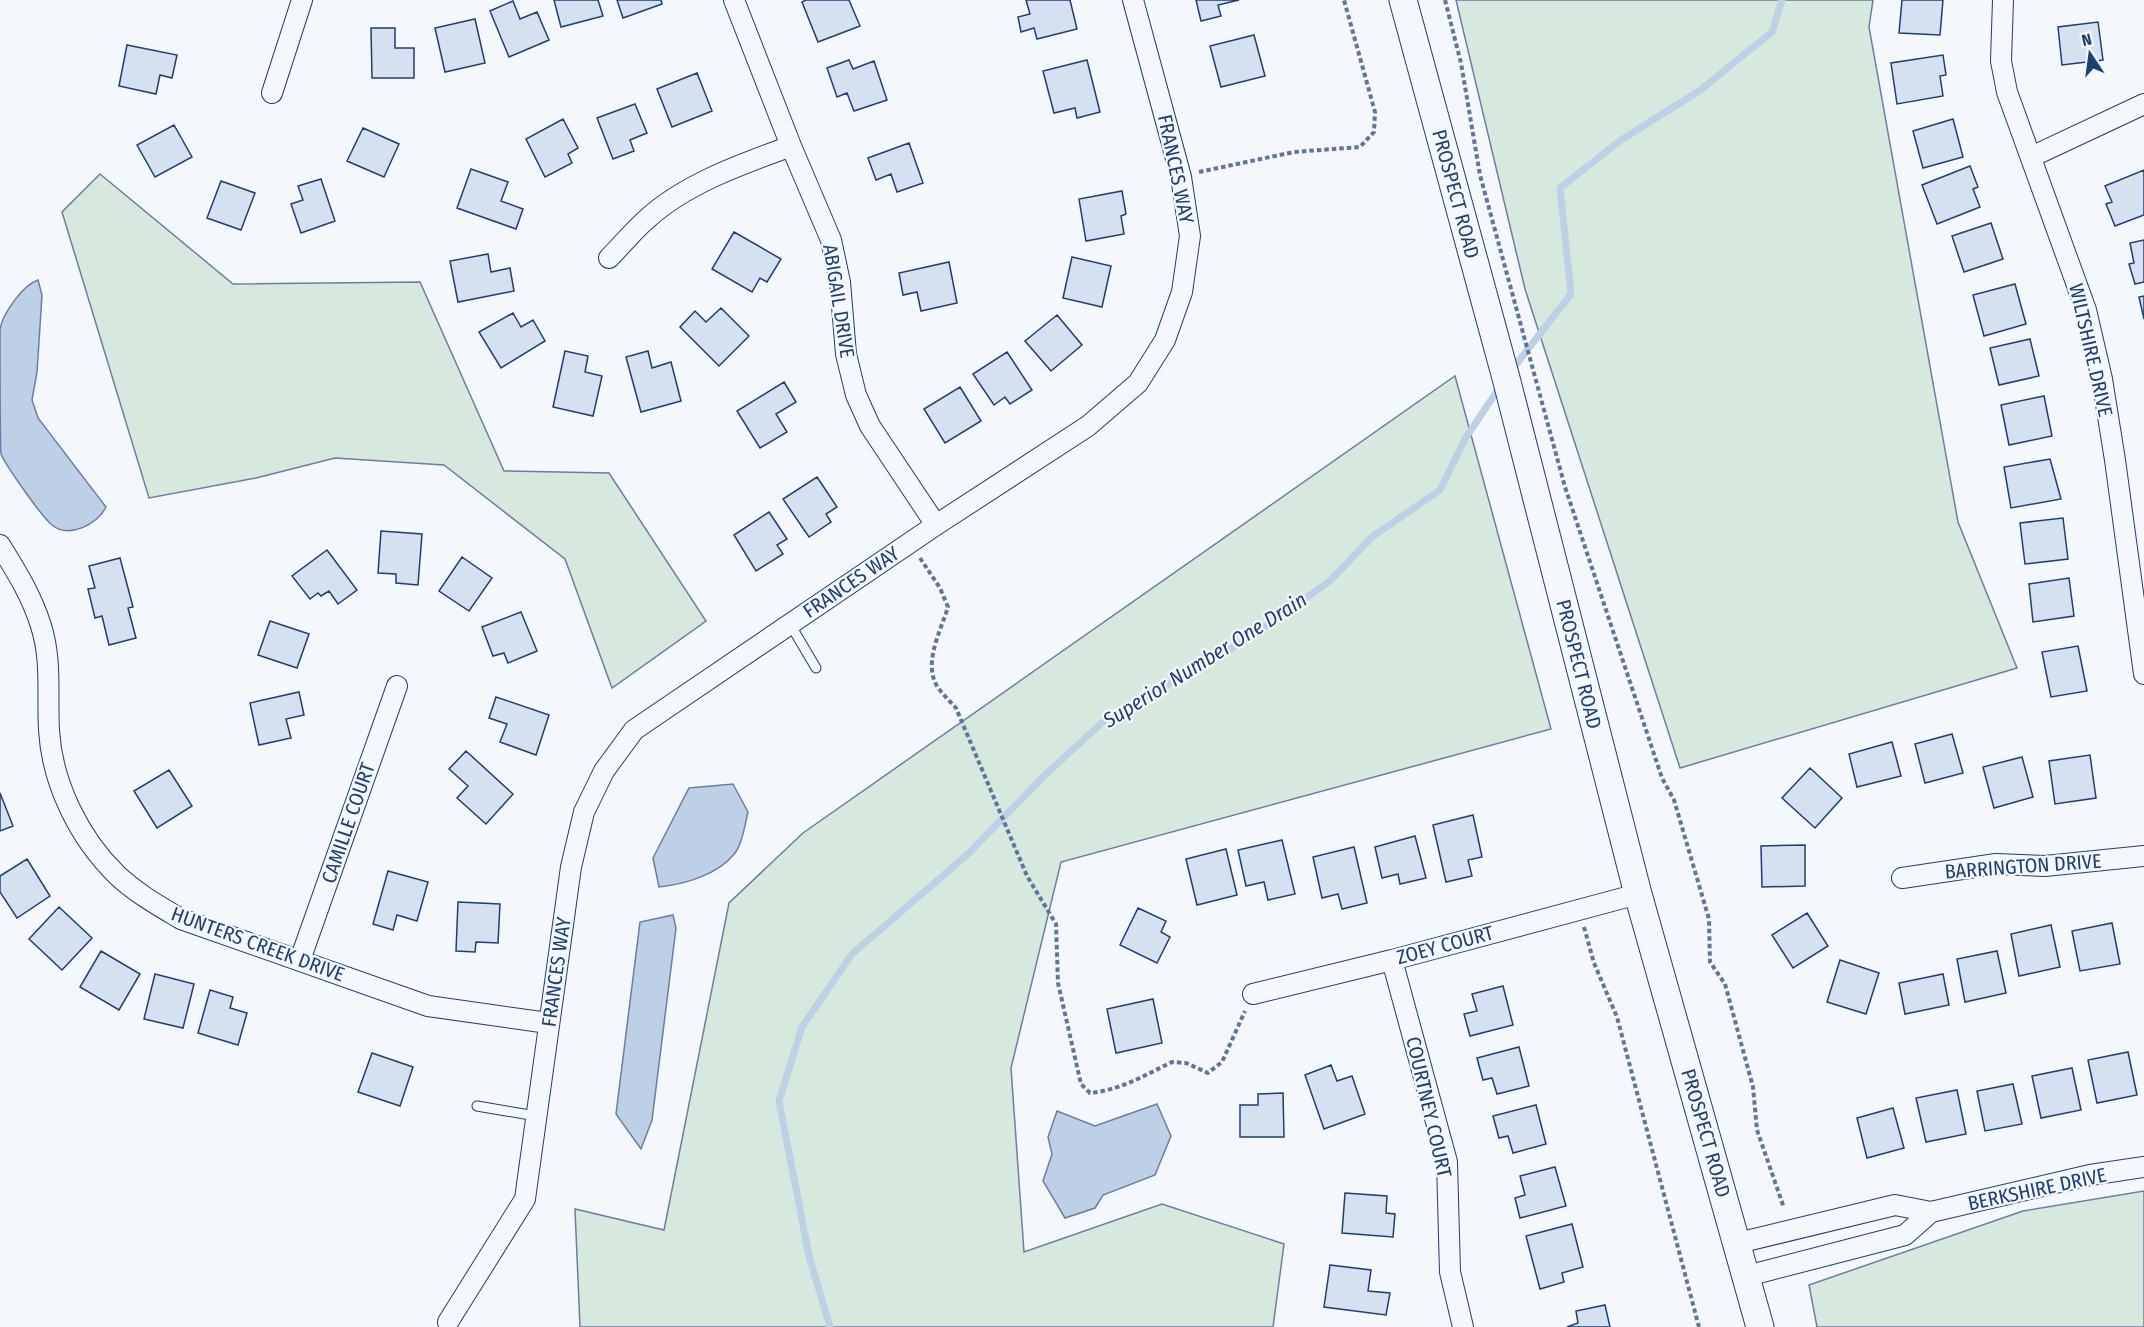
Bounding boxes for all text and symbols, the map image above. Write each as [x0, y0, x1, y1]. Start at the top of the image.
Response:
north arrow [2060, 24, 2120, 84]
text: N [2080, 30, 2094, 50]
street label: FRANCES WAY [1153, 112, 1199, 226]
street label: PROSPECT ROAD [1427, 127, 1485, 261]
street label: ABIGAIL DRIVE [818, 242, 860, 360]
street label: WILTSHIRE DRIVE [2064, 281, 2118, 419]
street label: FRANCES WAY [798, 541, 904, 623]
water label: Superior Number One Drain [1097, 587, 1312, 734]
street label: PROSPECT ROAD [1551, 597, 1607, 731]
street label: CAMILLE COURT [316, 759, 380, 886]
street label: BARRINGTON DRIVE [1944, 849, 2102, 883]
street label: HUNTERS CREEK DRIVE [168, 902, 348, 986]
street label: FRANCES WAY [536, 915, 576, 1029]
street label: ZOEY COURT [1394, 920, 1497, 969]
street label: COURTNEY COURT [1401, 1034, 1457, 1180]
street label: PROSPECT ROAD [1676, 1066, 1736, 1200]
street label: BERKSHIRE DRIVE [1965, 1163, 2109, 1215]

